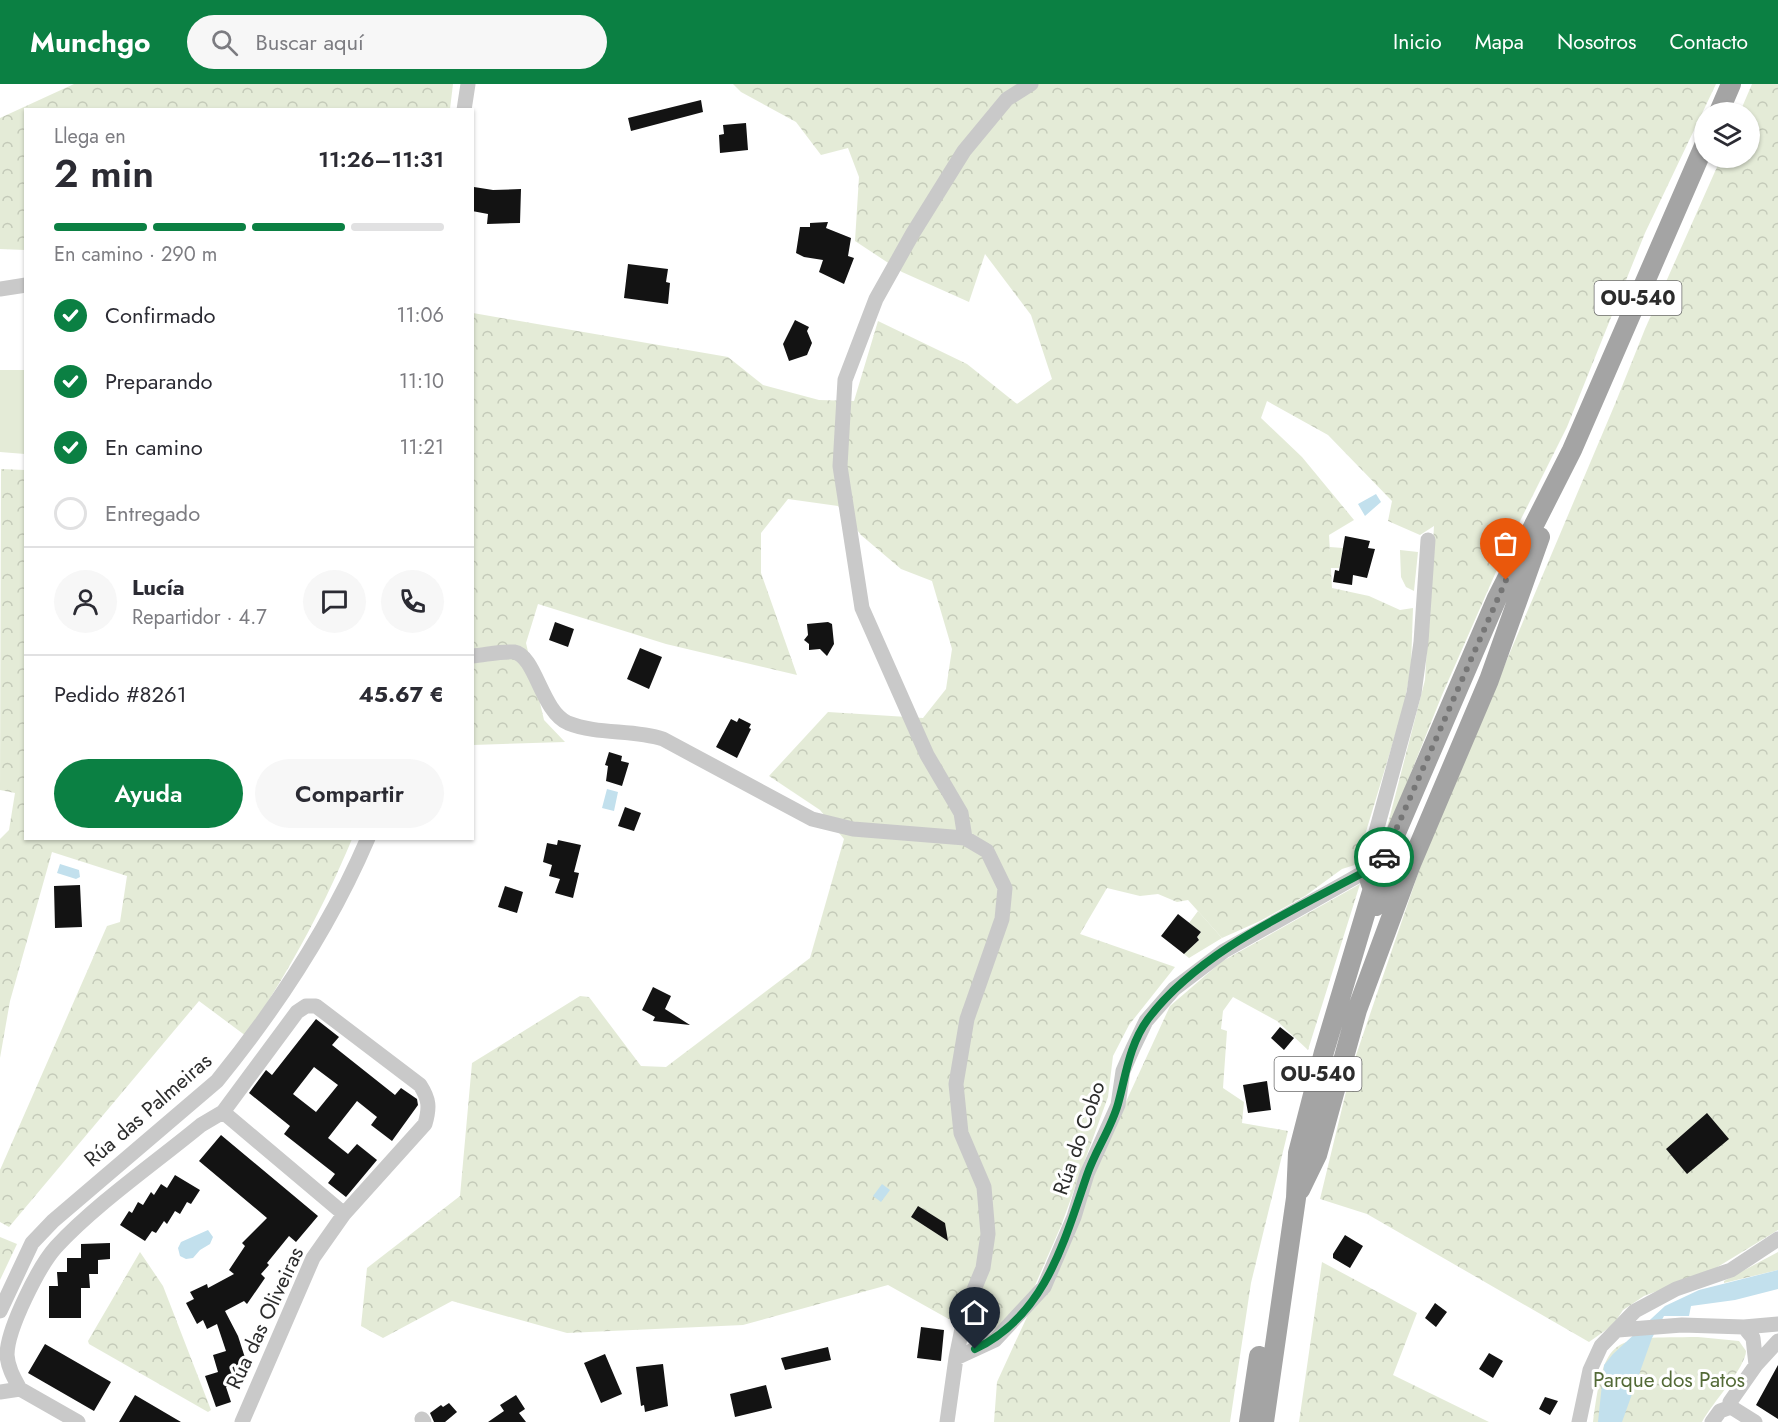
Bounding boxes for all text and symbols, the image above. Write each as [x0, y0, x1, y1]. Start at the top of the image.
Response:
search box [187, 15, 607, 69]
text: Munchgo [30, 22, 151, 63]
icon: search [208, 26, 241, 59]
text: Buscar aquí [256, 26, 364, 58]
text: Inicio [1393, 27, 1442, 57]
text: Mapa [1475, 27, 1524, 57]
text: Nosotros [1557, 27, 1636, 57]
text: Contacto [1669, 27, 1748, 57]
map controls [1694, 102, 1760, 168]
button: layers [1694, 102, 1760, 168]
text: Llega en [54, 122, 126, 151]
text: 11:26–11:31 [318, 143, 444, 175]
text: 2 min [54, 145, 154, 202]
text: En camino · 290 m [54, 240, 217, 269]
road number: OU-540 [1594, 281, 1682, 315]
icon: check [54, 299, 87, 332]
text: Confirmado [105, 299, 215, 331]
text: 11:06 [396, 301, 444, 330]
icon: check [54, 365, 87, 398]
text: Preparando [105, 365, 213, 397]
text: 11:10 [399, 367, 444, 396]
icon: check [54, 431, 87, 464]
text: En camino [105, 431, 203, 463]
text: 11:21 [400, 433, 444, 462]
text: Entregado [105, 497, 200, 529]
pin [1480, 518, 1531, 580]
icon: bag [1489, 527, 1522, 560]
button: person [54, 570, 117, 633]
button: chat [303, 570, 366, 633]
button: phone [381, 570, 444, 633]
text: Lucía [132, 571, 185, 603]
text: Repartidor · 4.7 [132, 603, 267, 632]
text: Pedido #8261 [54, 678, 187, 710]
text: 45.67 € [358, 678, 444, 710]
button: Ayuda [54, 759, 243, 828]
button: Compartir [255, 759, 444, 828]
courier [1354, 827, 1414, 887]
icon: car [1368, 841, 1401, 874]
street label: Rúa das Palmeiras [78, 1046, 218, 1174]
road number: OU-540 [1274, 1057, 1362, 1091]
street label: Rúa do Cobo [1046, 1077, 1112, 1199]
street label: Rúa das Oliveiras [219, 1242, 311, 1394]
pin [949, 1287, 1000, 1349]
icon: home [958, 1296, 991, 1329]
park label: Parque dos Patos [1593, 1365, 1745, 1395]

